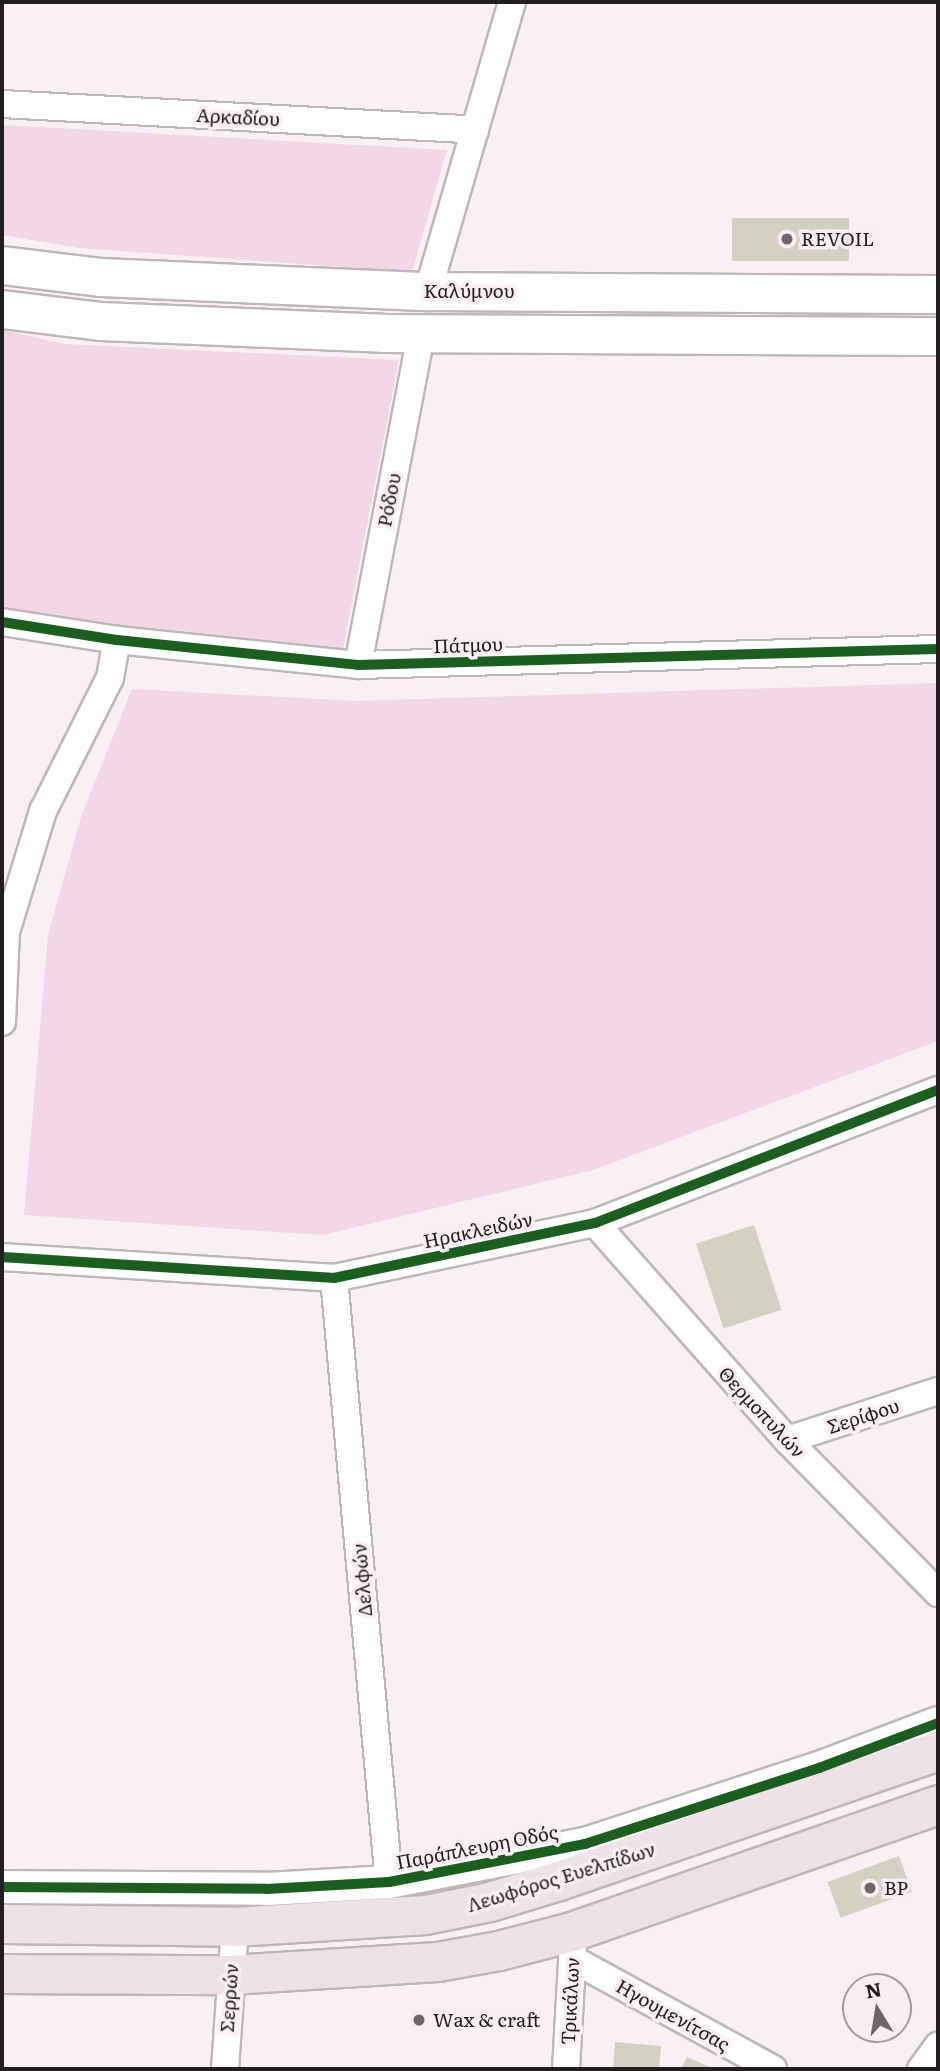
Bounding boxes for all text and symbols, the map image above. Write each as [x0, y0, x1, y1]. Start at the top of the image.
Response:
street label: Αρκαδίου [196, 103, 280, 131]
place label: REVOIL [801, 228, 874, 250]
marker: REVOIL [779, 231, 795, 247]
street label: Καλύμνου [423, 280, 515, 302]
street label: Ρόδου [373, 471, 405, 529]
street label: Πάτμου [433, 632, 503, 658]
street label: Ηρακλειδών [421, 1207, 535, 1253]
street label: Θερμοπυλών [714, 1362, 810, 1462]
street label: Σερίφου [824, 1394, 902, 1438]
street label: Δελφών [347, 1543, 377, 1617]
street label: Παράπλευρη Οδός [394, 1820, 560, 1874]
street label: Λεωφόρος Ευελπίδων [464, 1837, 658, 1917]
place label: BP [884, 1877, 908, 1899]
marker: BP [862, 1880, 878, 1896]
street label: Τρικάλων [556, 1957, 584, 2045]
street label: Σερρών [215, 1963, 243, 2033]
north arrow [842, 1973, 912, 2043]
street label: Ηγουμενίτσας [612, 1974, 734, 2056]
text: N [863, 1974, 884, 2005]
place label: Wax & craft [433, 2009, 540, 2031]
marker: Wax & craft [411, 2012, 427, 2028]

